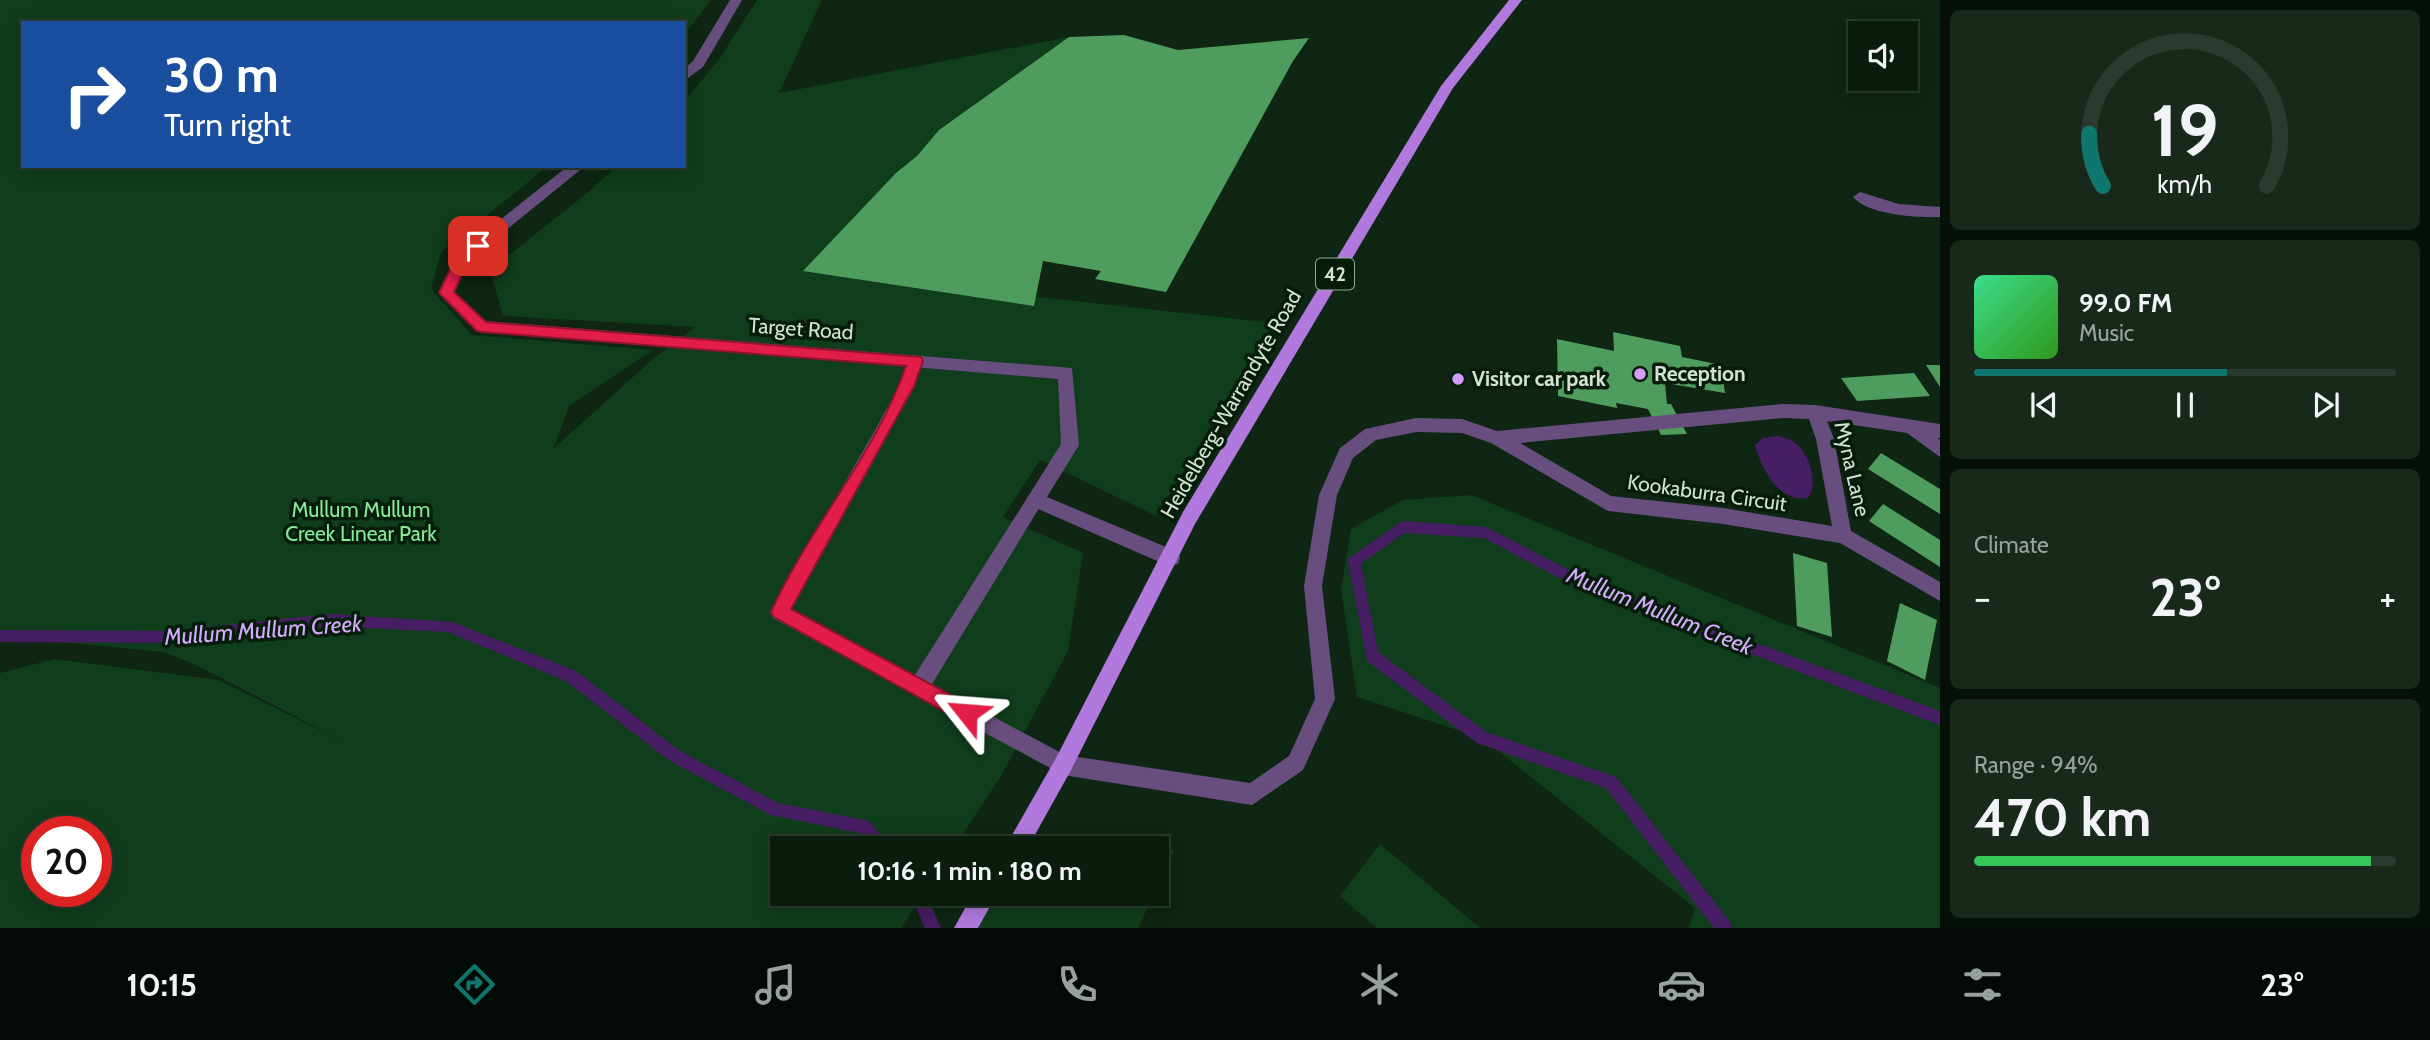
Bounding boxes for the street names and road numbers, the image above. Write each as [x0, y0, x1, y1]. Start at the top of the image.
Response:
road number: 42 [1316, 258, 1354, 290]
street label: Heidelberg-Warrandyte Road [1155, 285, 1306, 522]
street label: Target Road [748, 312, 854, 345]
street label: Myna Lane [1829, 419, 1876, 519]
street label: Kookaburra Circuit [1626, 469, 1788, 516]

